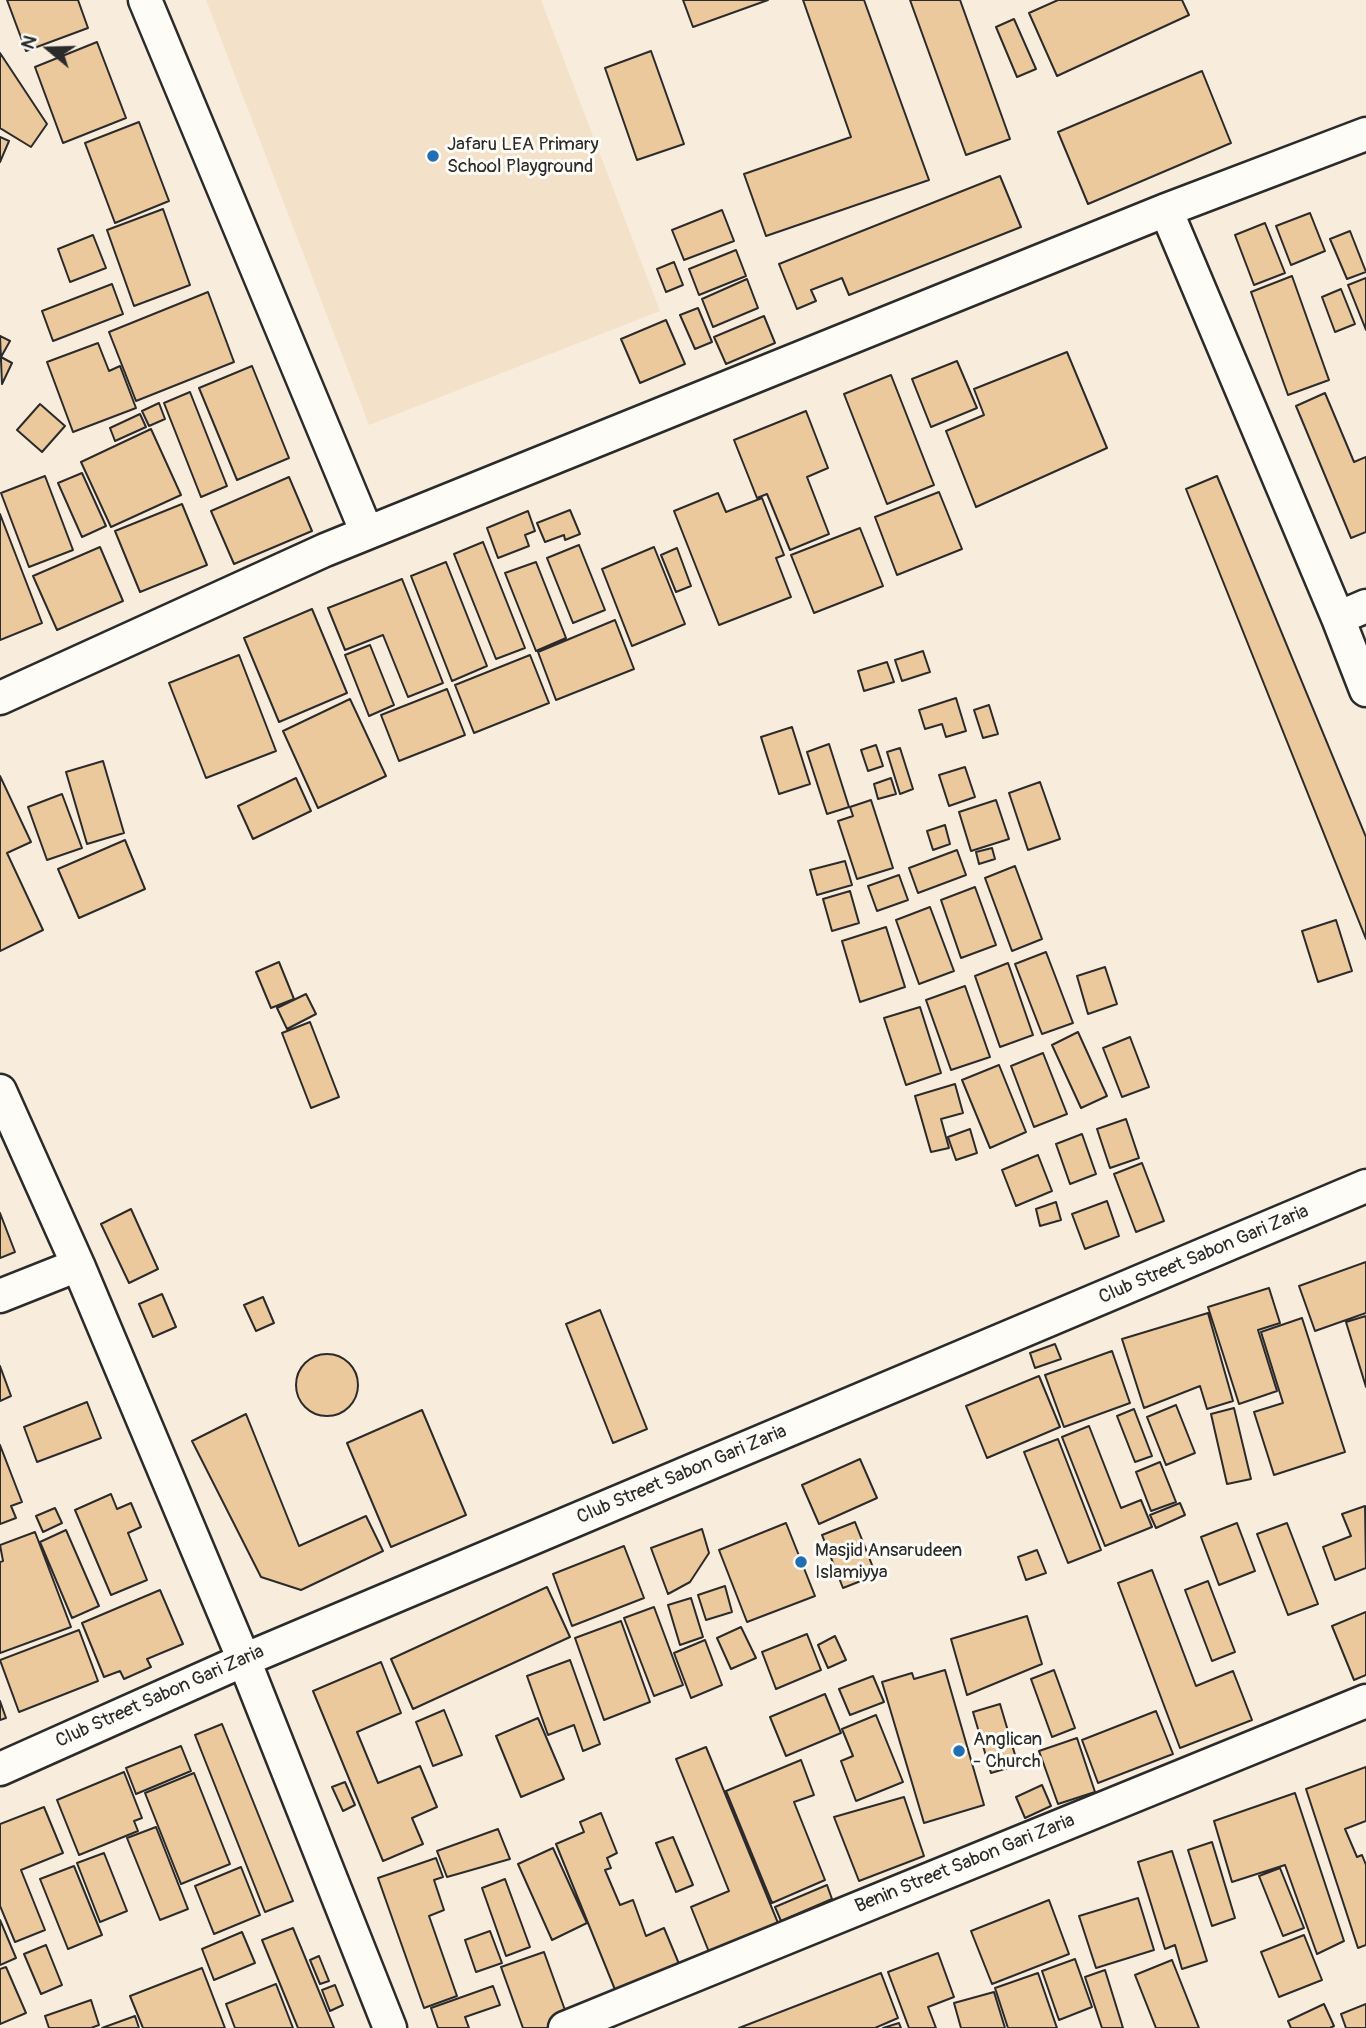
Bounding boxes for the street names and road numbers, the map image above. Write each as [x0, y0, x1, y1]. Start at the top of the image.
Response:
street label: Club Street Sabon Gari Zaria [1096, 1200, 1312, 1310]
street label: Club Street Sabon Gari Zaria [574, 1420, 790, 1530]
street label: Club Street Sabon Gari Zaria [52, 1641, 268, 1753]
street label: Benin Street Sabon Gari Zaria [852, 1809, 1078, 1919]

